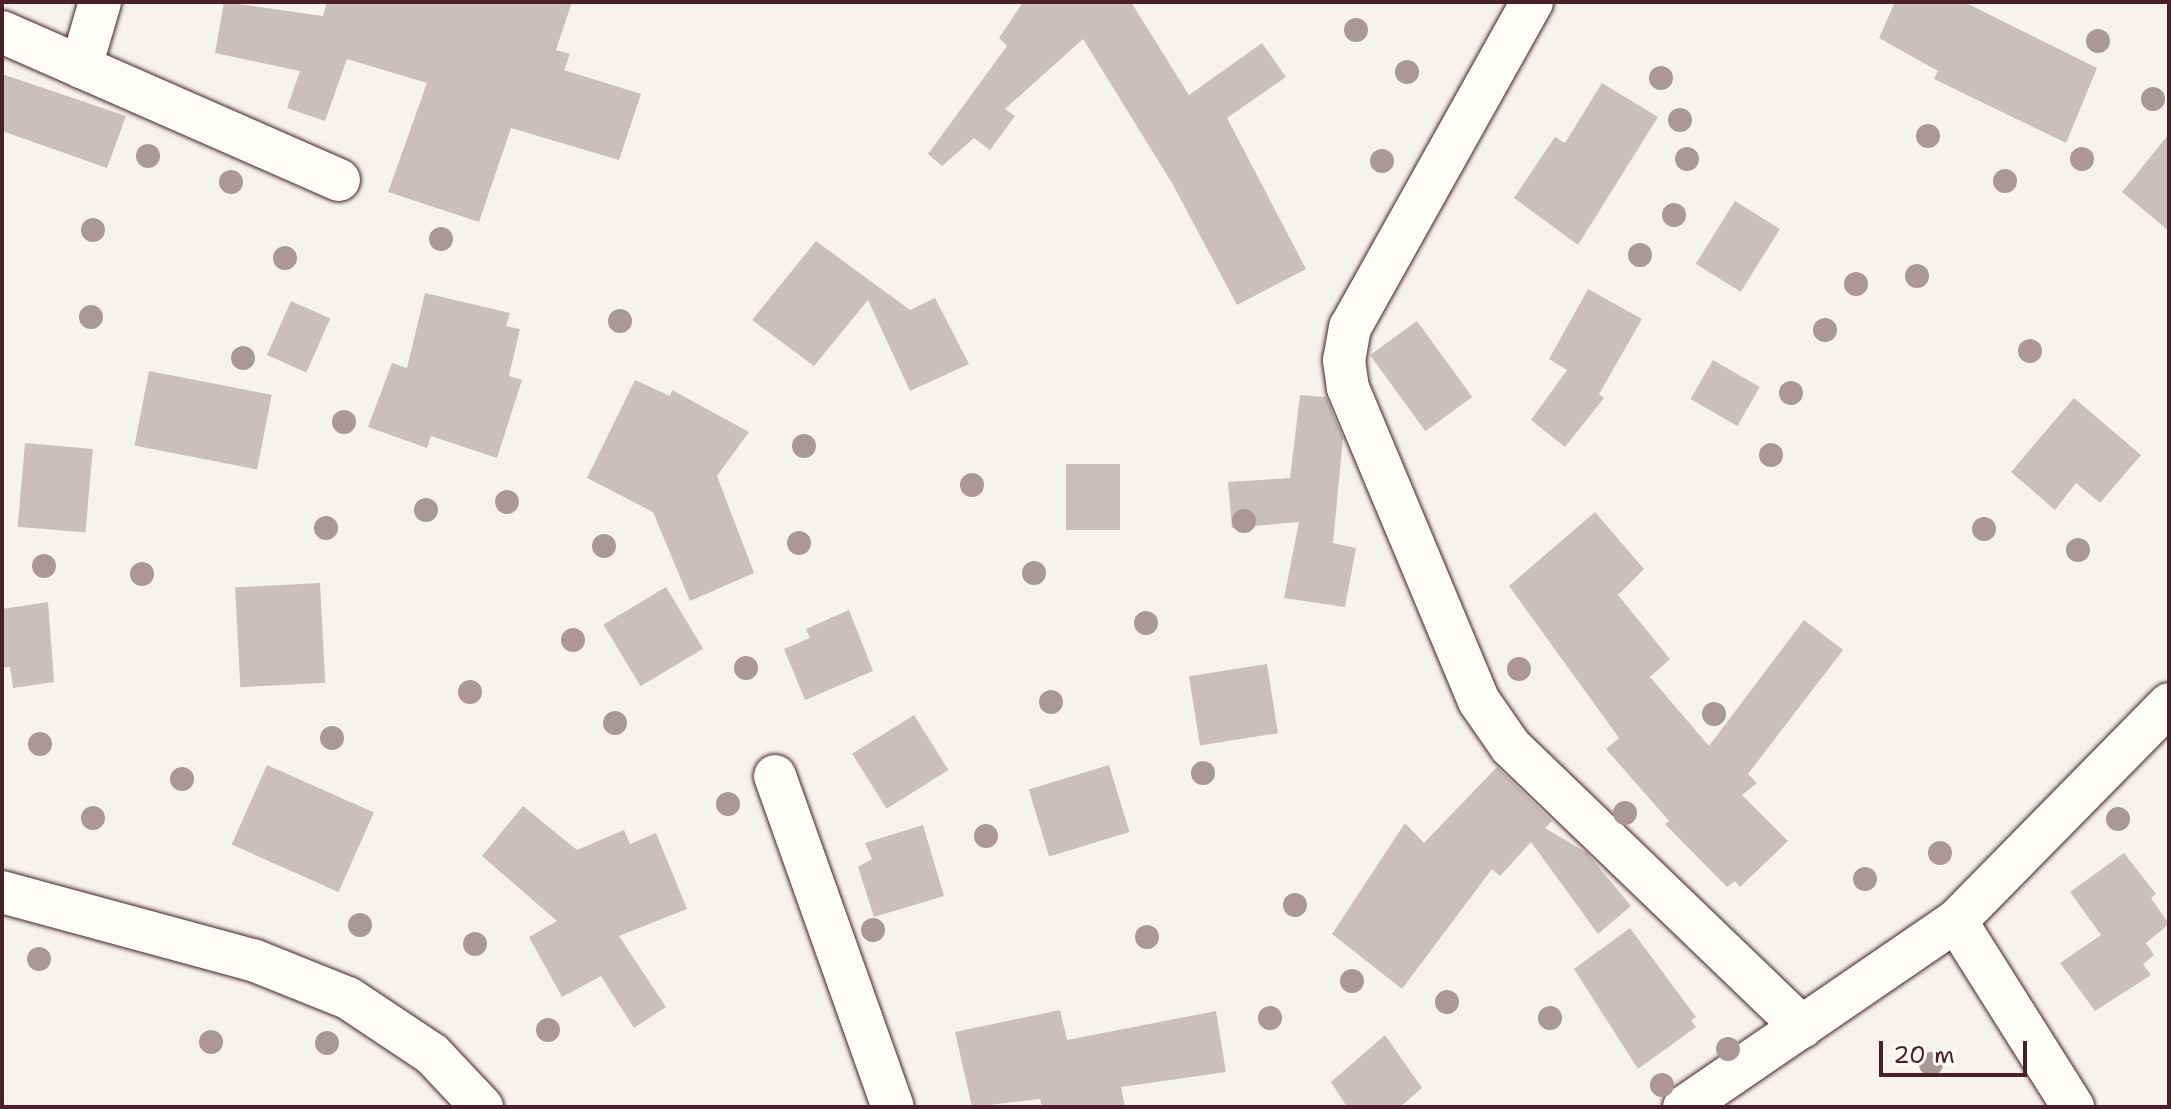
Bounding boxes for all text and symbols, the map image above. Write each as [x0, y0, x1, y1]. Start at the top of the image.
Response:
scale bar [1883, 1025, 2031, 1075]
text: 20 m [1893, 1039, 1955, 1071]

